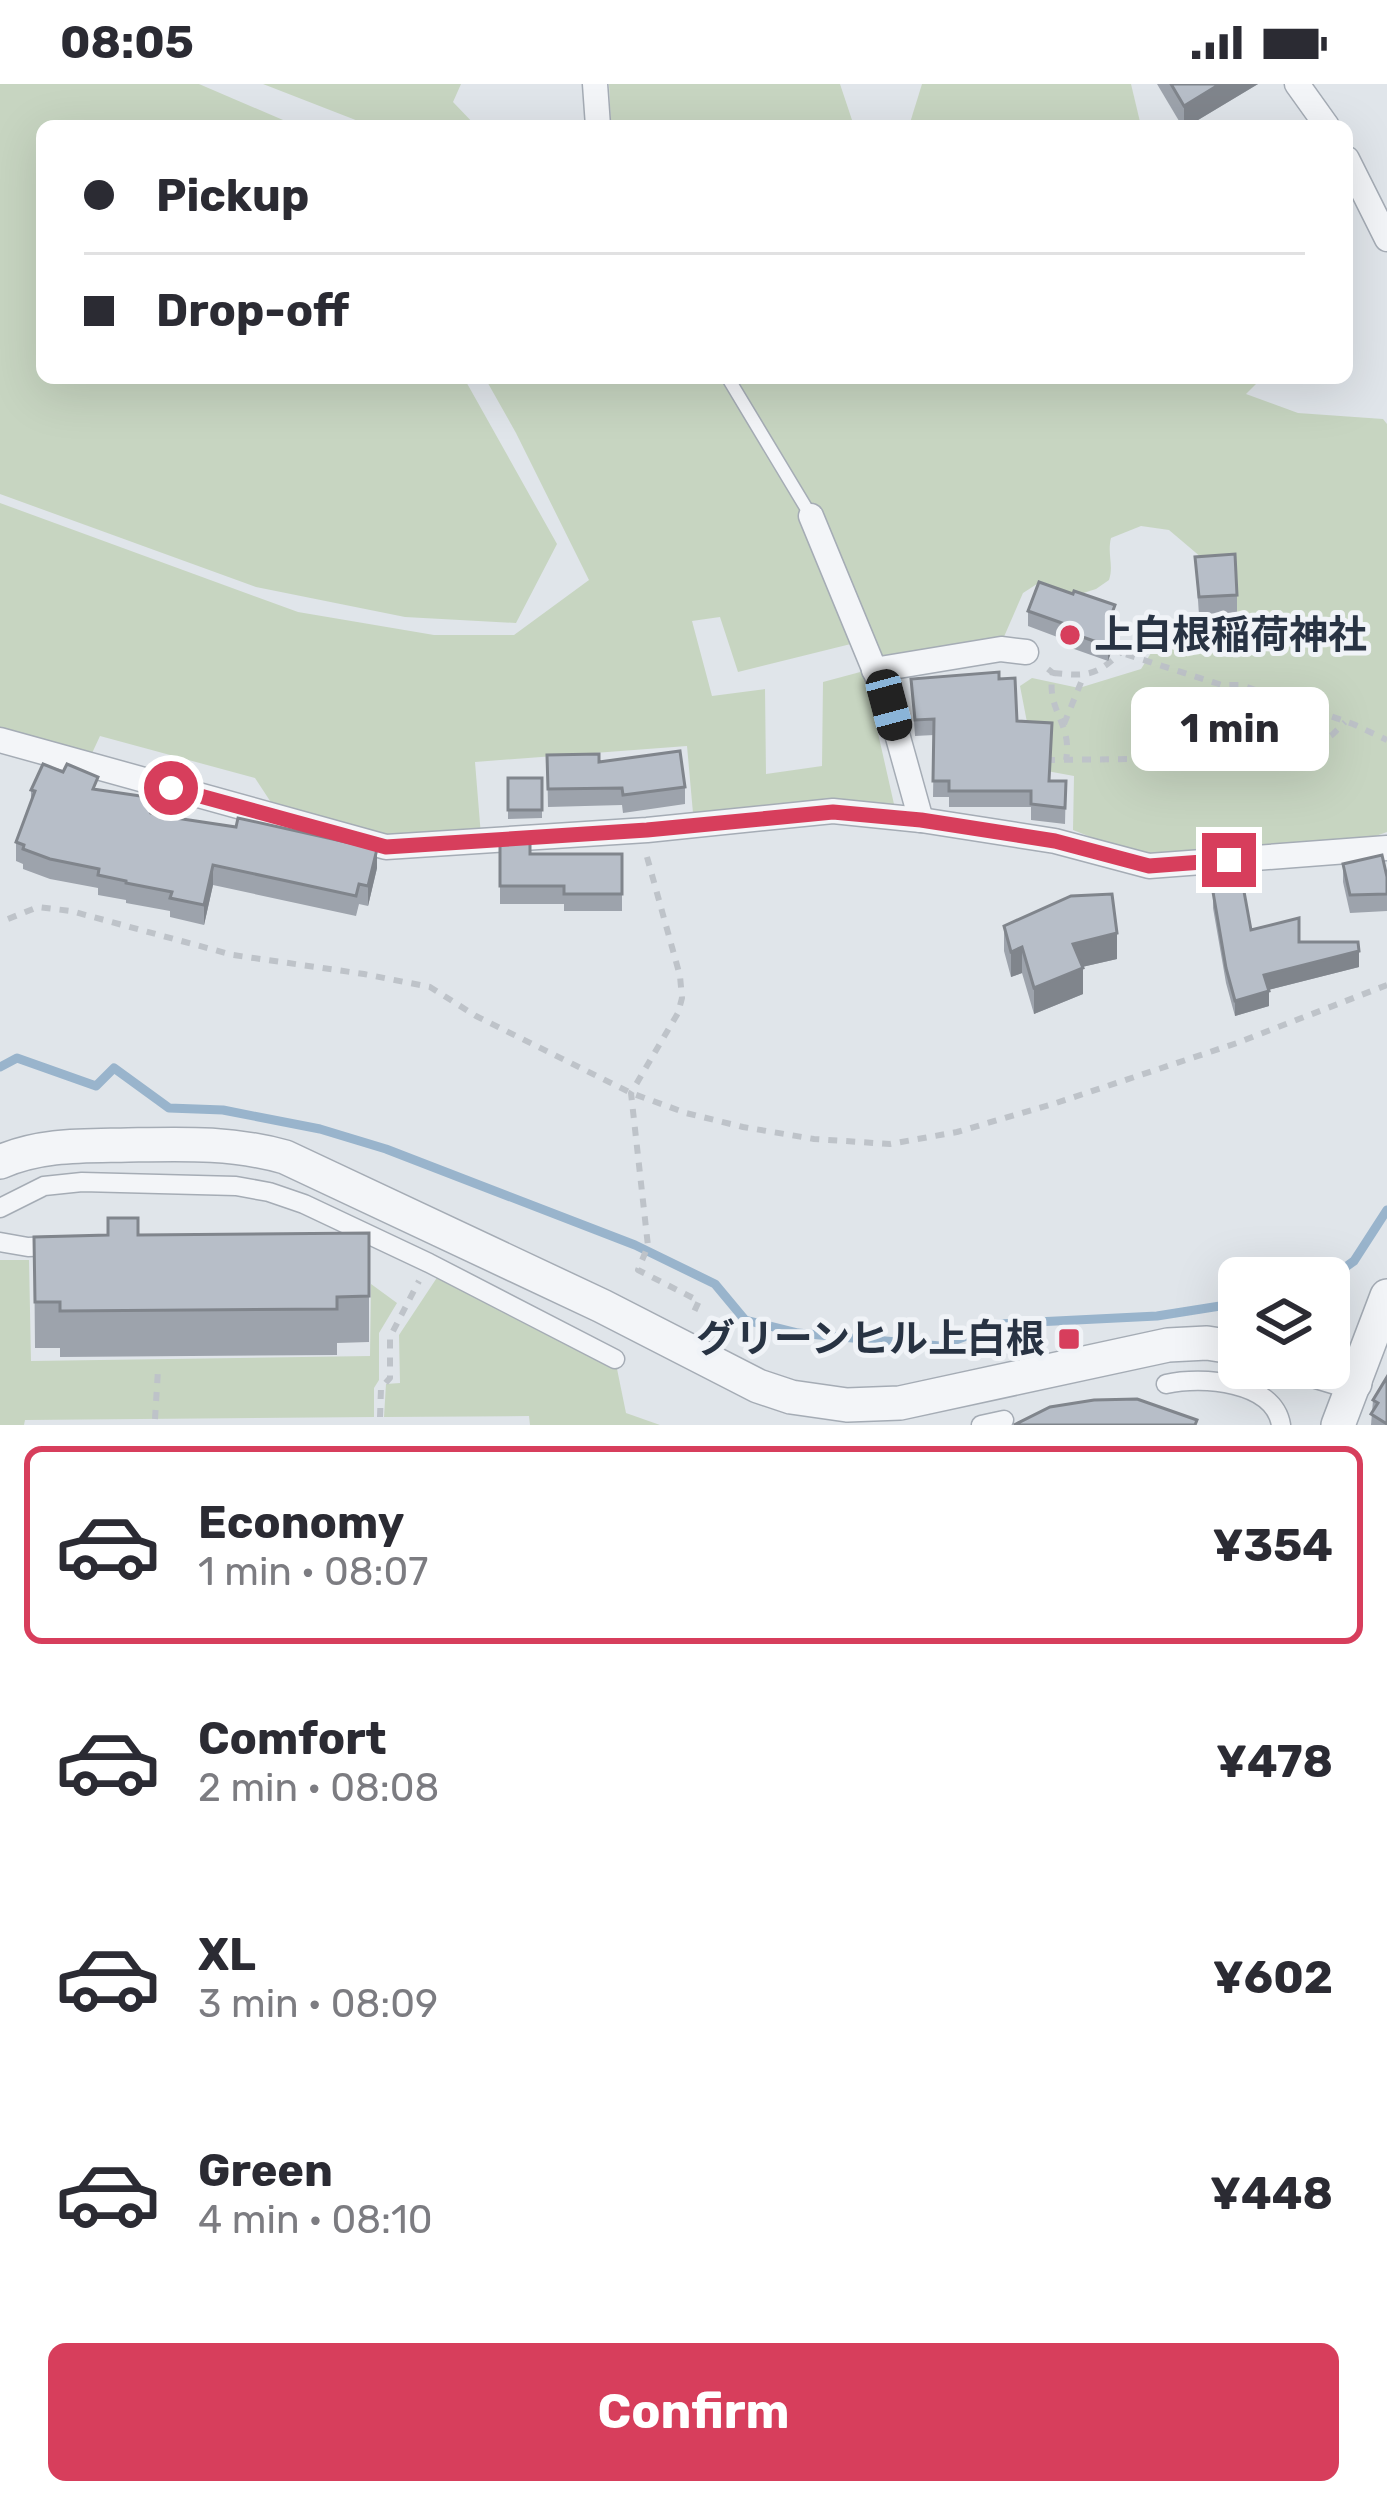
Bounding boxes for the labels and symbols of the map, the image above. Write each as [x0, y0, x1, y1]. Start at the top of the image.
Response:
place label: 上白根稲荷神社 [1094, 612, 1367, 658]
marker: 上白根稲荷神社 [1057, 622, 1083, 648]
car [862, 666, 916, 744]
callout: 1 min [1130, 686, 1328, 770]
route start [144, 761, 198, 815]
route end [1202, 833, 1256, 887]
place label: グリーンヒル上白根 [696, 1316, 1045, 1362]
marker: グリーンヒル上白根 [1056, 1326, 1082, 1352]

